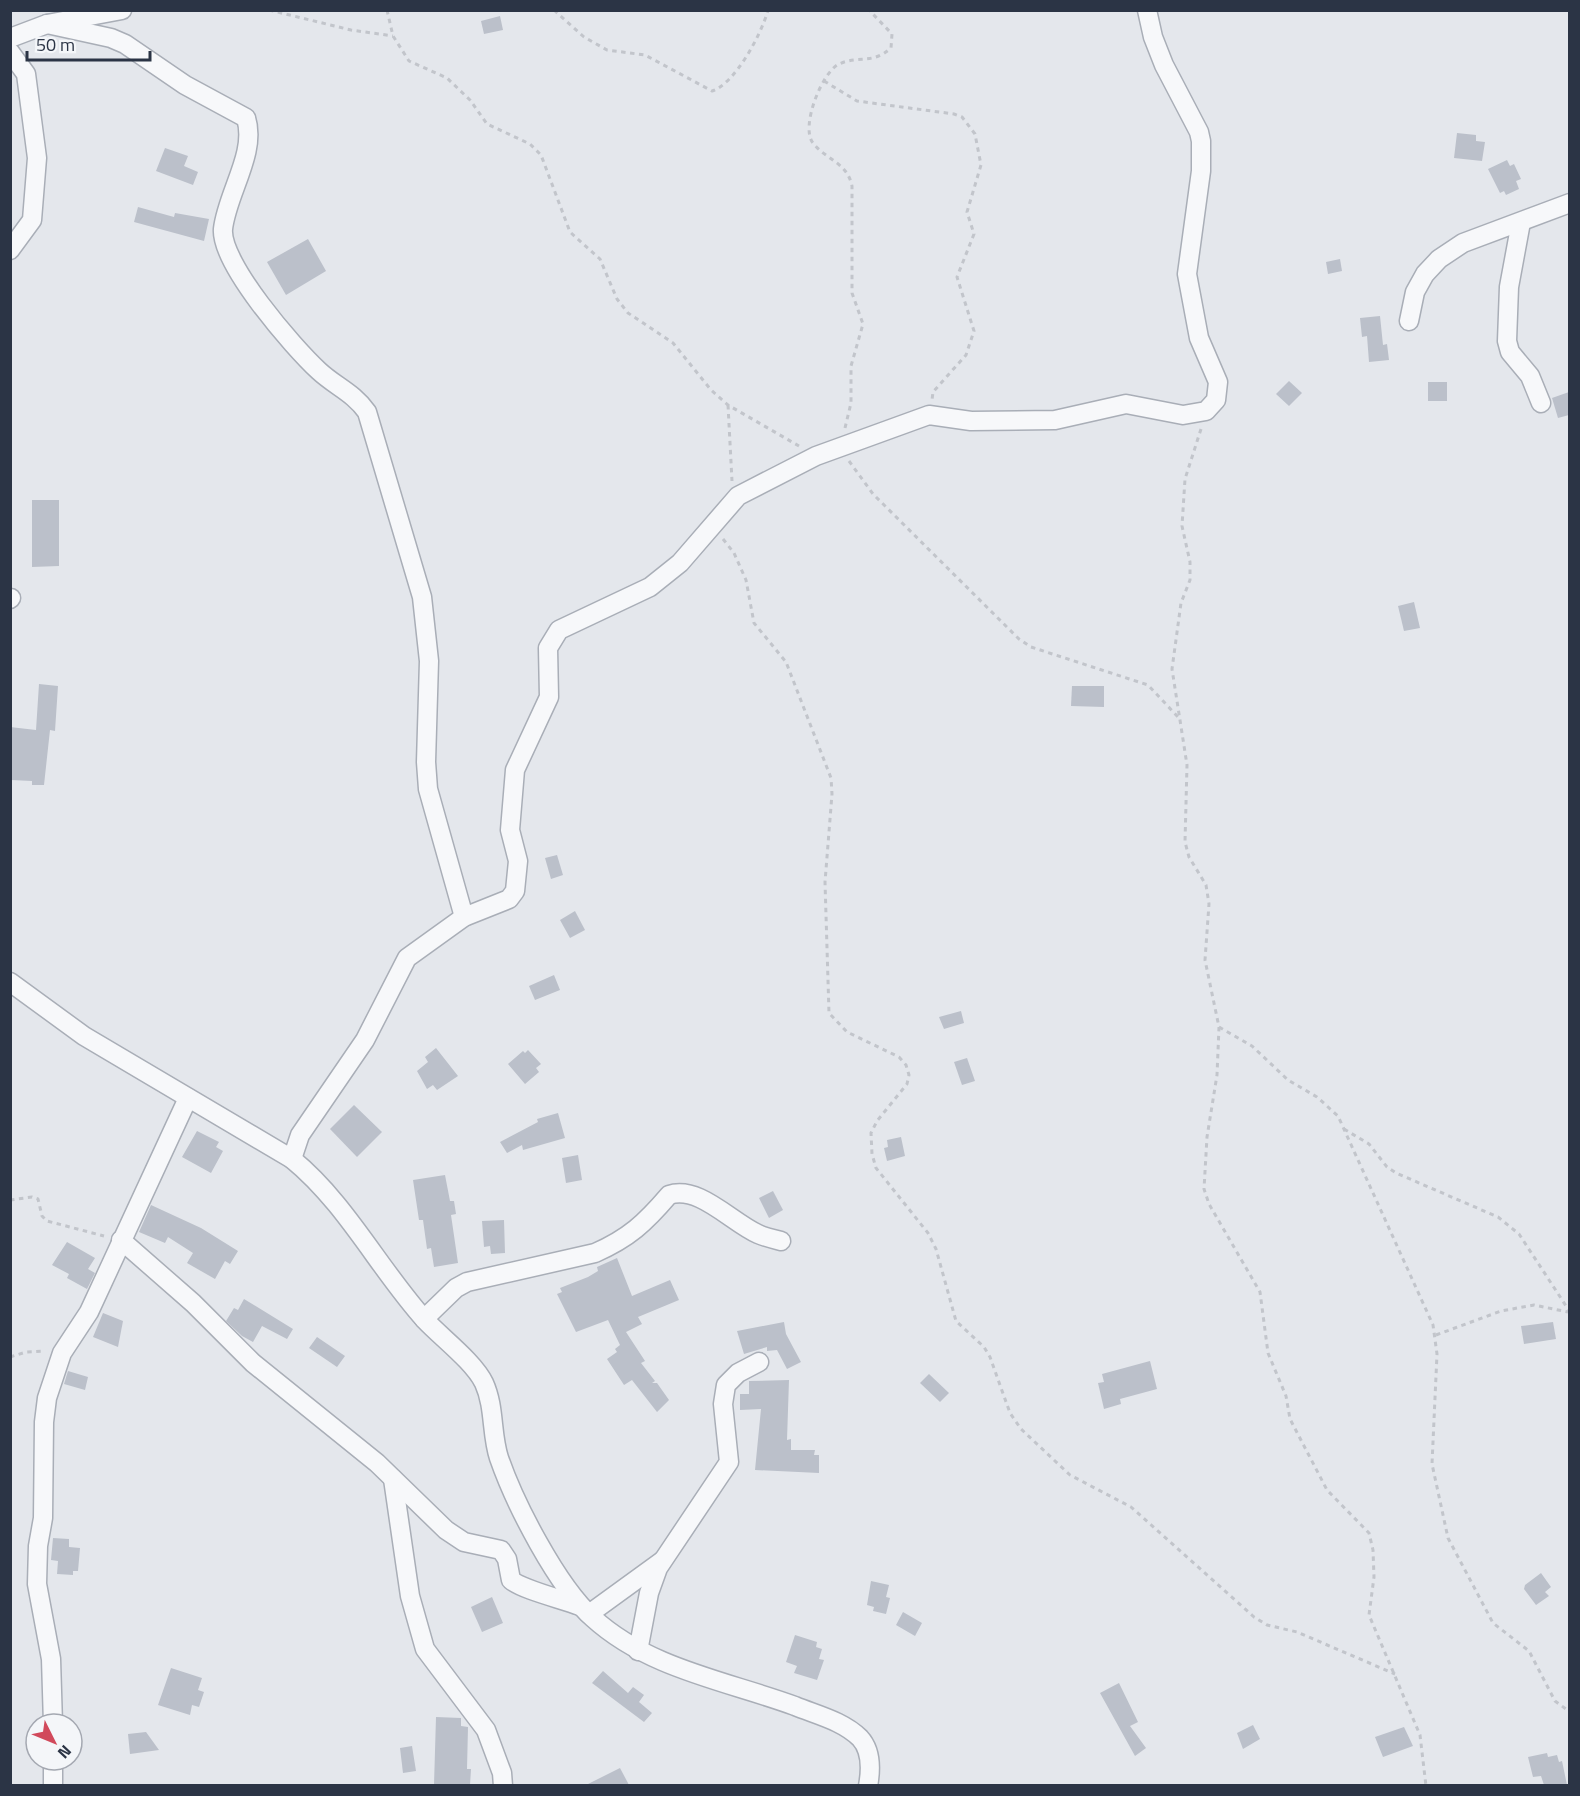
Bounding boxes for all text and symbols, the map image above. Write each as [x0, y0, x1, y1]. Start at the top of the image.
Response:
scale bar [27, 24, 150, 62]
text: 50 m [36, 31, 75, 58]
north arrow [24, 1712, 84, 1772]
text: N [52, 1740, 78, 1764]

